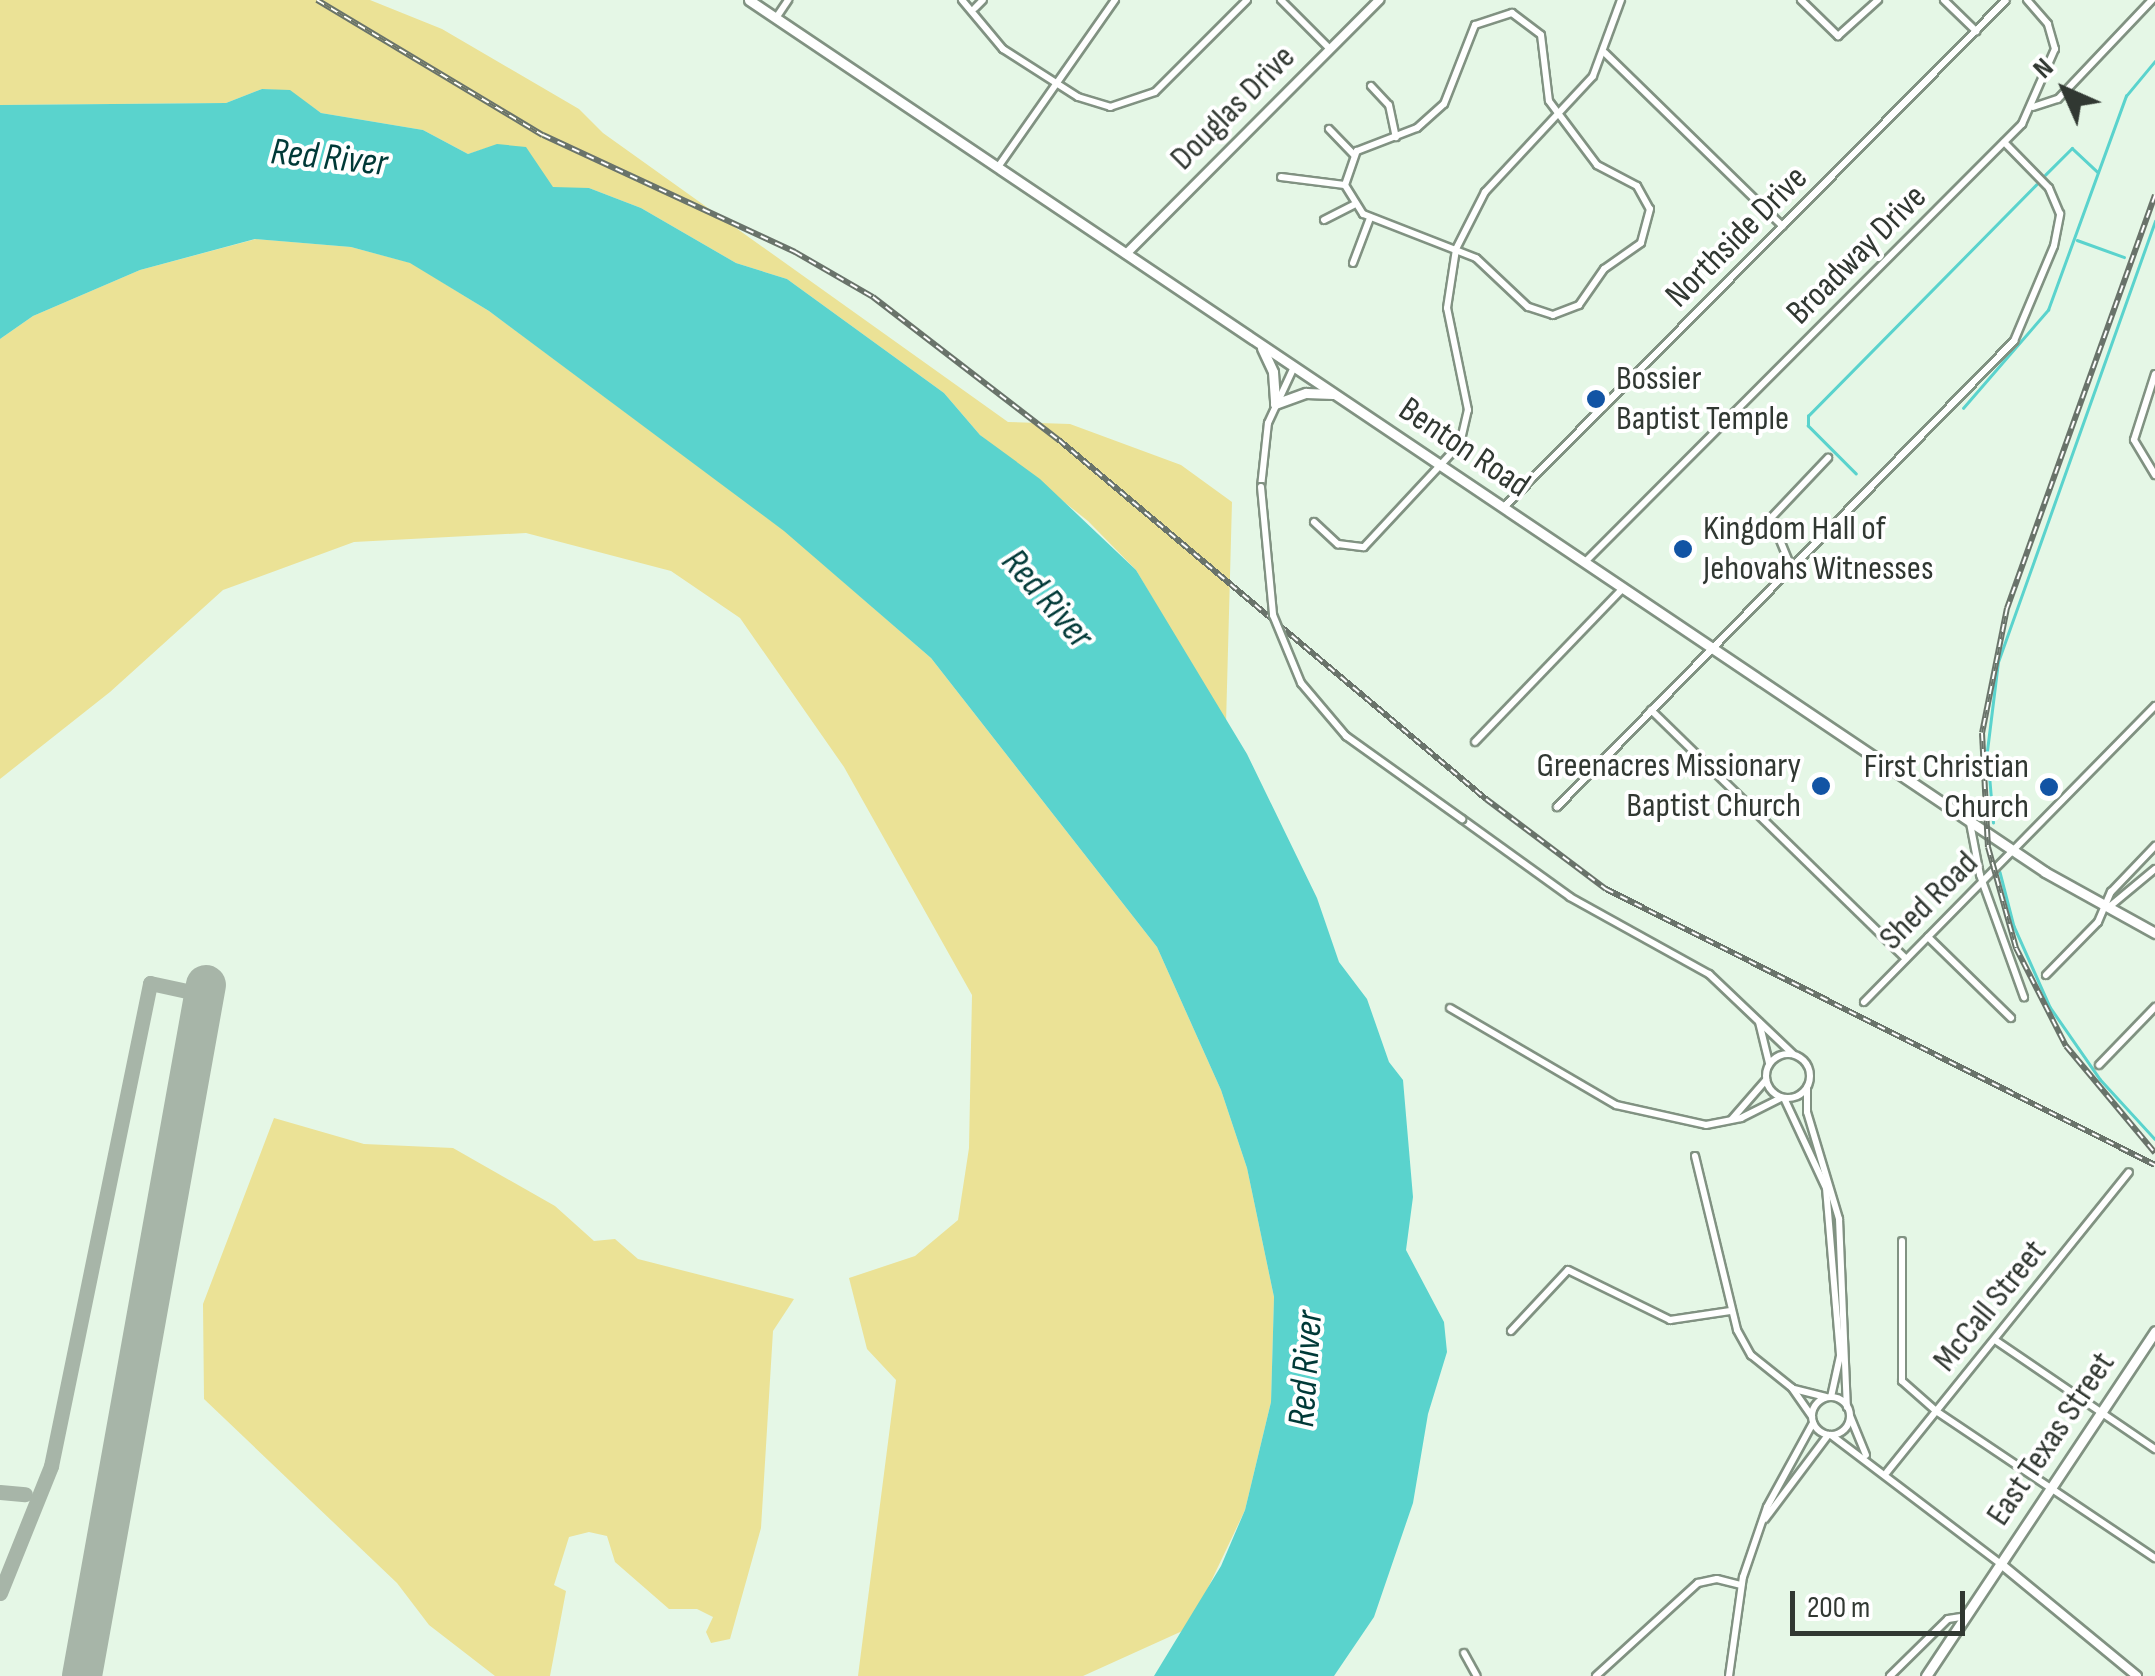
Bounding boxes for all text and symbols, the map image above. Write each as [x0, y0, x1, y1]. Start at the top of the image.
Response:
street label: Douglas Drive [1162, 37, 1304, 179]
north arrow [2015, 40, 2115, 140]
text: N [2026, 51, 2060, 85]
water label: Red River [269, 129, 389, 187]
street label: Northside Drive [1657, 157, 1817, 317]
street label: Broadway Drive [1778, 176, 1936, 334]
place label: Bossier Baptist Temple [1616, 358, 1789, 440]
marker: Bossier Baptist Temple [1585, 388, 1607, 410]
street label: Benton Road [1391, 389, 1537, 507]
place label: Kingdom Hall of Jehovahs Witnesses [1703, 508, 1933, 590]
marker: Kingdom Hall of Jehovahs Witnesses [1672, 538, 1694, 560]
water label: Red River [992, 540, 1102, 658]
place label: Greenacres Missionary Baptist Church [1537, 745, 1801, 827]
place label: First Christian Church [1864, 746, 2029, 828]
marker: Greenacres Missionary Baptist Church [1810, 775, 1832, 797]
marker: First Christian Church [2038, 776, 2060, 798]
street label: Shed Road [1871, 843, 1987, 959]
street label: McCall Street [1924, 1232, 2056, 1380]
water label: Red River [1279, 1309, 1333, 1429]
street label: East Texas Street [1978, 1344, 2124, 1534]
scale bar [1795, 1571, 1970, 1633]
text: 200 m [1807, 1590, 1870, 1626]

